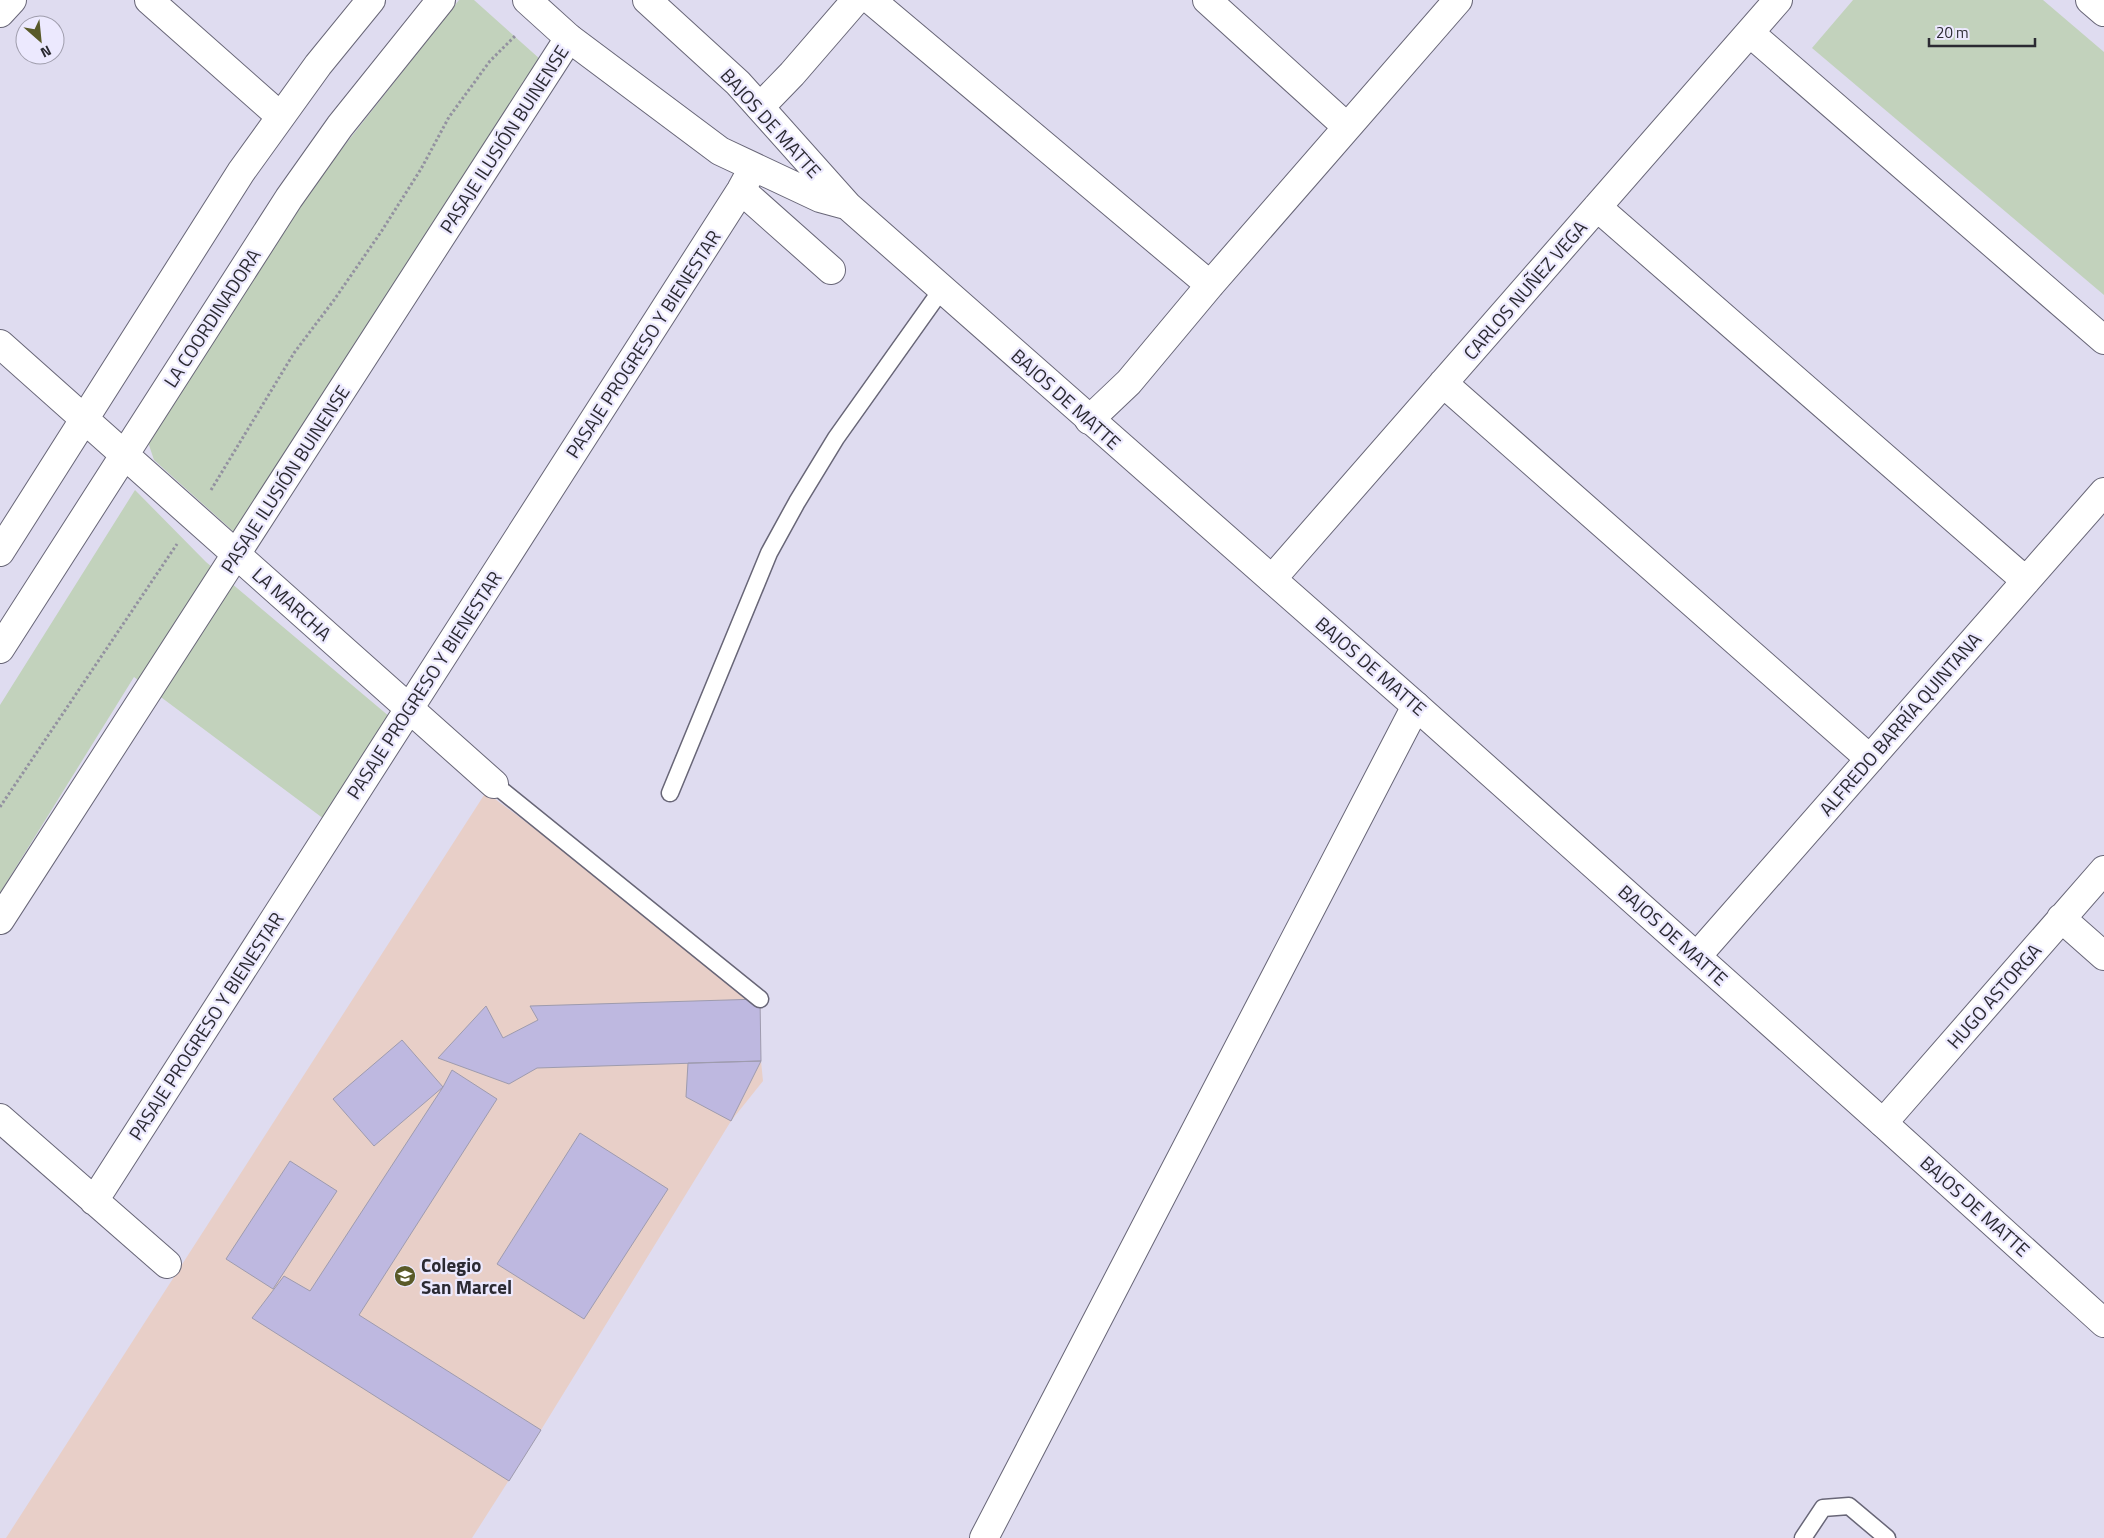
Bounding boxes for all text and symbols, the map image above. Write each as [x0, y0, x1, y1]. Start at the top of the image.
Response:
north arrow [15, 15, 65, 65]
scale bar [1929, 15, 2035, 47]
text: 20 m [1936, 21, 1969, 44]
street label: PASAJE ILUSIÓN BUINENSE [432, 39, 575, 239]
text: N [37, 40, 55, 64]
street label: BAJOS DE MATTE [714, 61, 829, 184]
street label: CARLOS NUÑEZ VEGA [1456, 214, 1593, 366]
street label: PASAJE PROGRESO Y BIENESTAR [558, 224, 727, 464]
street label: LA COORDINADORA [156, 243, 267, 393]
street label: BAJOS DE MATTE [1005, 341, 1128, 456]
street label: PASAJE ILUSIÓN BUINENSE [213, 379, 356, 579]
street label: LA MARCHA [246, 560, 338, 647]
street label: PASAJE PROGRESO Y BIENESTAR [339, 565, 508, 805]
street label: BAJOS DE MATTE [1309, 609, 1433, 722]
street label: ALFREDO BARRÍA QUINTANA [1812, 626, 1988, 822]
street label: BAJOS DE MATTE [1612, 877, 1735, 992]
street label: PASAJE PROGRESO Y BIENESTAR [121, 906, 290, 1146]
street label: HUGO ASTORGA [1939, 936, 2048, 1055]
street label: BAJOS DE MATTE [1914, 1148, 2037, 1263]
place label: Colegio San Marcel [421, 1250, 512, 1301]
school or university icon: Colegio San Marcel [393, 1264, 417, 1288]

